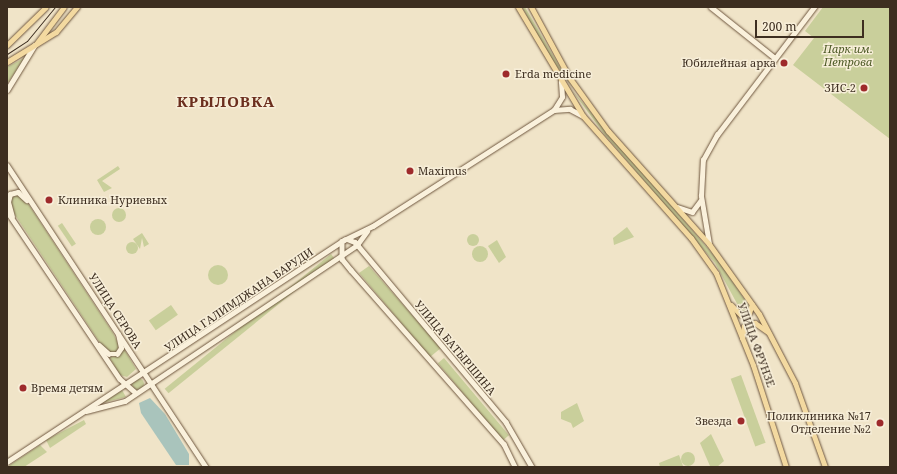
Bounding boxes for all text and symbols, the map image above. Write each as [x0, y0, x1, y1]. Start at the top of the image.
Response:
scale bar [757, 12, 866, 38]
text: 200 m [762, 18, 797, 35]
park label: Парк им. Петрова [823, 43, 873, 69]
place label: Юбилейная арка [682, 56, 776, 70]
marker: Юбилейная арка [779, 58, 789, 68]
place label: Erda medicine [515, 67, 591, 81]
marker: Erda medicine [500, 68, 512, 80]
place label: ЗИС-2 [824, 81, 856, 95]
marker: ЗИС-2 [859, 83, 869, 93]
district label: КРЫЛОВКА [177, 93, 275, 111]
place label: Maximus [418, 164, 467, 178]
marker: Maximus [405, 166, 415, 176]
place label: Клиника Нуриевых [58, 193, 167, 207]
marker: Клиника Нуриевых [43, 194, 55, 206]
street label: УЛИЦА ГАЛИМДЖАНА БАРУДИ [162, 245, 316, 355]
street label: УЛИЦА СЕРОВА [86, 271, 144, 351]
street label: УЛИЦА БАТЫРШИНА [412, 298, 498, 398]
street label: УЛИЦА ФРУНЗЕ [735, 301, 777, 389]
place label: Время детям [31, 381, 103, 395]
marker: Время детям [18, 383, 28, 393]
place label: Поликлиника №17 Отделение №2 [767, 410, 871, 436]
place label: Звезда [695, 414, 732, 428]
marker: Звезда [735, 415, 747, 427]
marker: Поликлиника №17 Отделение №2 [874, 417, 886, 429]

